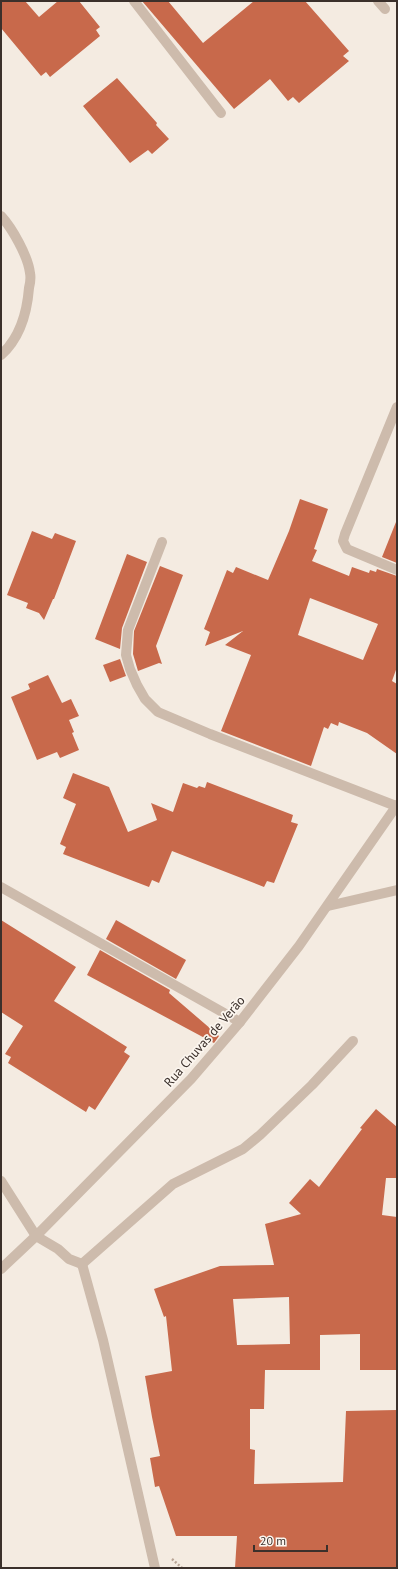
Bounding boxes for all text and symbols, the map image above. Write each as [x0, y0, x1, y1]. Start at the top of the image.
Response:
street label: Rua Chuvas de Verão [160, 992, 249, 1090]
scale bar [254, 1527, 327, 1553]
text: 20 m [260, 1533, 286, 1548]

